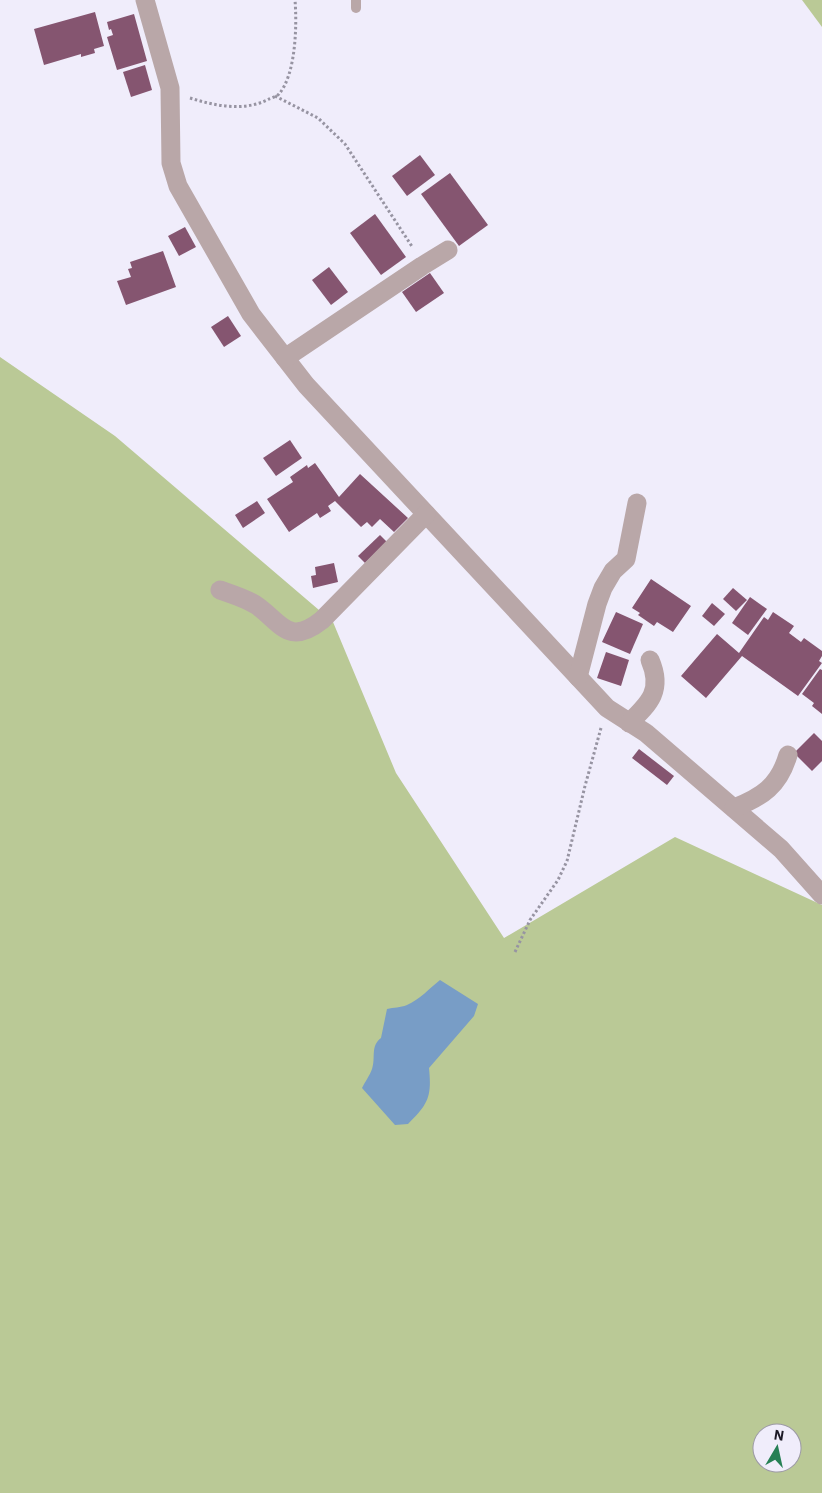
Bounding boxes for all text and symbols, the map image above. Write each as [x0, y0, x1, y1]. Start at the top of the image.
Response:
north arrow [752, 1423, 802, 1473]
text: N [773, 1425, 785, 1445]

